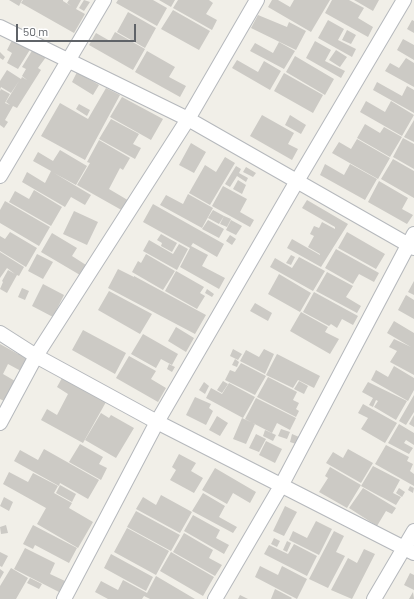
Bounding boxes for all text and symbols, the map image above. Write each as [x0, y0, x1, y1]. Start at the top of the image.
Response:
scale bar [18, 16, 138, 42]
text: 50 m [23, 24, 48, 38]

